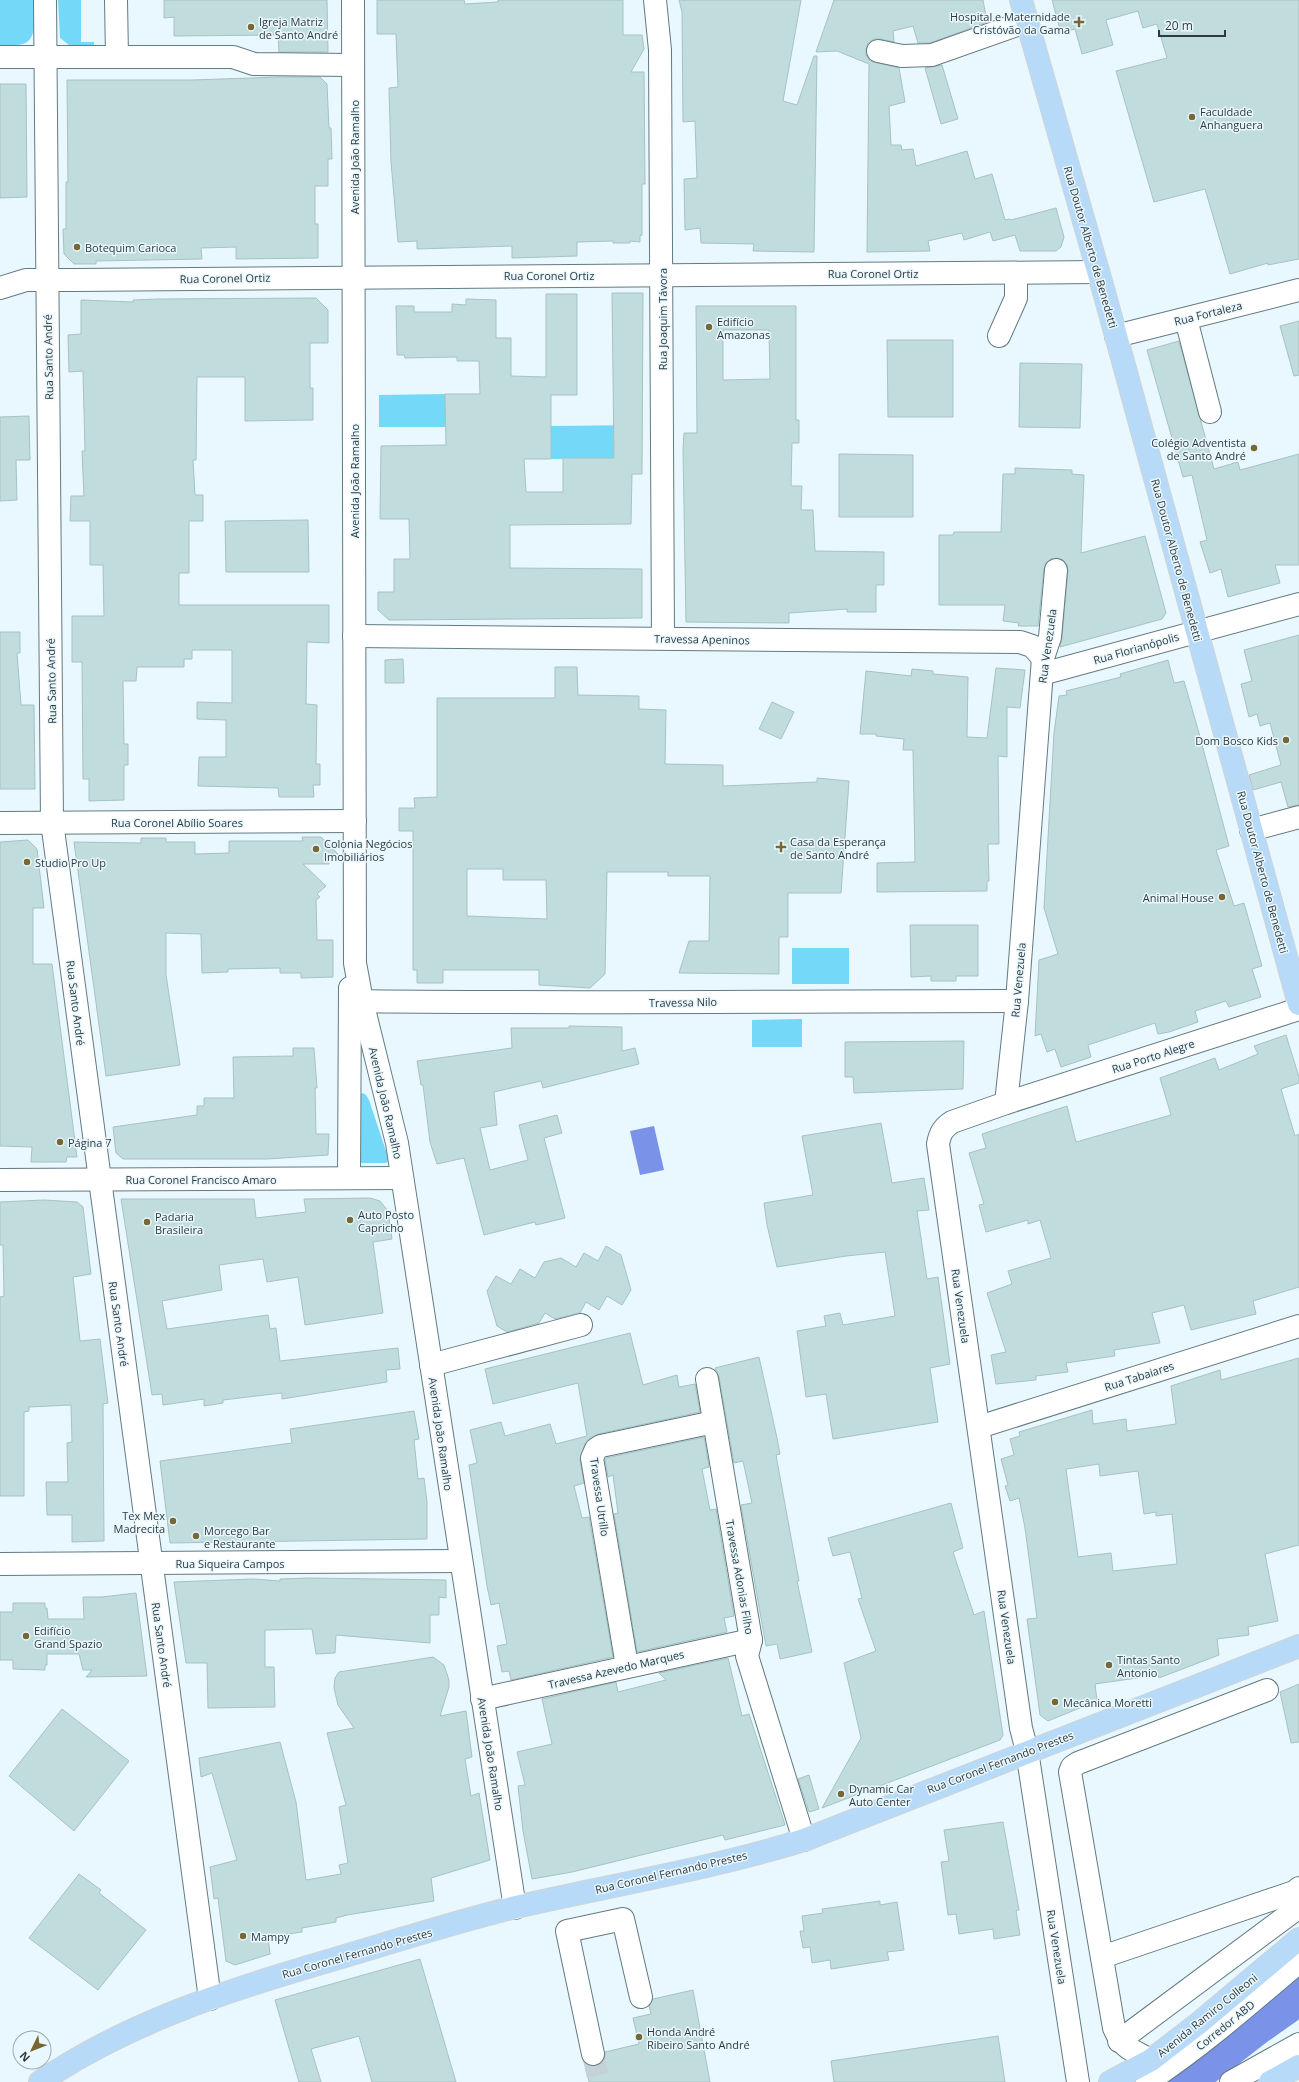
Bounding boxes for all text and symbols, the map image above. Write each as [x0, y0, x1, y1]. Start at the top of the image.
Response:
place label: Hospital e Maternidade Cristóvão da Gama [950, 9, 1070, 37]
scale bar [1159, 12, 1225, 38]
place label: Igreja Matriz de Santo André [259, 14, 338, 42]
marker: Hospital e Maternidade Cristóvão da Gama [1073, 16, 1085, 28]
text: 20 m [1165, 17, 1193, 34]
marker: Igreja Matriz de Santo André [246, 22, 256, 32]
street label: Avenida João Ramalho [347, 99, 362, 214]
place label: Faculdade Anhanguera [1200, 104, 1263, 132]
marker: Faculdade Anhanguera [1187, 112, 1197, 122]
street label: Rua Doutor Alberto de Benedetti [1061, 164, 1121, 330]
place label: Botequim Carioca [85, 240, 176, 255]
marker: Botequim Carioca [72, 242, 82, 252]
street label: Rua Coronel Ortiz [828, 266, 918, 281]
street label: Rua Coronel Ortiz [504, 268, 594, 283]
street label: Rua Joaquim Távora [655, 268, 670, 370]
street label: Rua Coronel Ortiz [180, 270, 270, 286]
street label: Rua Fortaleza [1172, 297, 1244, 329]
street label: Rua Santo André [40, 314, 56, 400]
place label: Edifício Amazonas [717, 314, 770, 342]
marker: Edifício Amazonas [704, 322, 714, 332]
street label: Avenida João Ramalho [347, 423, 362, 538]
place label: Colégio Adventista de Santo André [1151, 435, 1246, 463]
marker: Colégio Adventista de Santo André [1249, 443, 1259, 453]
street label: Rua Doutor Alberto de Benedetti [1148, 477, 1206, 643]
street label: Rua Venezuela [1034, 608, 1060, 684]
street label: Rua Florianópolis [1091, 629, 1181, 667]
street label: Travessa Apeninos [654, 631, 750, 647]
street label: Rua Santo André [43, 638, 59, 724]
place label: Dom Bosco Kids [1195, 733, 1278, 748]
marker: Dom Bosco Kids [1281, 735, 1291, 745]
street label: Rua Doutor Alberto de Benedetti [1234, 789, 1292, 955]
street label: Rua Coronel Abílio Soares [111, 815, 243, 830]
place label: Casa da Esperança de Santo André [790, 834, 886, 862]
place label: Colonia Negócios Imobiliários [324, 836, 412, 864]
marker: Casa da Esperança de Santo André [775, 841, 787, 853]
marker: Colonia Negócios Imobiliários [311, 844, 321, 854]
place label: Studio Pro Up [35, 855, 106, 870]
marker: Studio Pro Up [22, 857, 32, 867]
place label: Animal House [1143, 890, 1214, 905]
marker: Animal House [1217, 892, 1227, 902]
street label: Rua Venezuela [1007, 942, 1029, 1018]
street label: Rua Santo André [63, 959, 89, 1047]
street label: Travessa Nilo [649, 994, 718, 1010]
street label: Rua Porto Alegre [1110, 1036, 1196, 1076]
street label: Avenida João Ramalho [366, 1046, 406, 1161]
place label: Página 7 [68, 1135, 111, 1150]
marker: Página 7 [55, 1137, 65, 1147]
street label: Rua Coronel Francisco Amaro [125, 1172, 277, 1187]
place label: Auto Posto Capricho [358, 1207, 414, 1235]
place label: Padaria Brasileira [155, 1209, 203, 1237]
marker: Auto Posto Capricho [345, 1215, 355, 1225]
marker: Padaria Brasileira [142, 1217, 152, 1227]
street label: Rua Venezuela [948, 1268, 974, 1344]
street label: Rua Santo André [106, 1280, 132, 1368]
street label: Rua Tabaiares [1102, 1358, 1176, 1394]
street label: Avenida João Ramalho [426, 1376, 456, 1492]
street label: Travessa Utrillo [587, 1457, 613, 1538]
place label: Tex Mex Madrecita [114, 1508, 165, 1536]
marker: Tex Mex Madrecita [168, 1516, 178, 1526]
street label: Travessa Adonias Filho [723, 1518, 758, 1636]
place label: Morcego Bar e Restaurante [204, 1523, 275, 1551]
marker: Morcego Bar e Restaurante [191, 1531, 201, 1541]
street label: Rua Siqueira Campos [175, 1556, 285, 1571]
street label: Rua Venezuela [994, 1589, 1020, 1665]
street label: Rua Santo André [149, 1601, 175, 1689]
place label: Edifício Grand Spazio [34, 1623, 103, 1651]
marker: Edifício Grand Spazio [21, 1631, 31, 1641]
street label: Travessa Azevedo Marques [546, 1646, 686, 1692]
place label: Tintas Santo Antonio [1117, 1652, 1181, 1680]
marker: Tintas Santo Antonio [1104, 1660, 1114, 1670]
place label: Mecânica Moretti [1063, 1695, 1152, 1710]
street label: Avenida João Ramalho [475, 1696, 507, 1812]
marker: Mecânica Moretti [1050, 1697, 1060, 1707]
street label: Rua Coronel Fernando Prestes [925, 1727, 1075, 1797]
place label: Dynamic Car Auto Center [849, 1781, 914, 1809]
marker: Dynamic Car Auto Center [836, 1789, 846, 1799]
street label: Rua Coronel Fernando Prestes [593, 1847, 749, 1897]
street label: Rua Venezuela [1044, 1909, 1070, 1985]
street label: Rua Coronel Fernando Prestes [280, 1924, 434, 1982]
place label: Mampy [251, 1929, 290, 1944]
marker: Mampy [238, 1931, 248, 1941]
street label: Avenida Ramiro Colleoni [1154, 1970, 1260, 2060]
street label: Corredor ABD [1193, 1997, 1257, 2053]
place label: Honda André Ribeiro Santo André [647, 2024, 750, 2052]
north arrow [12, 2030, 52, 2070]
marker: Honda André Ribeiro Santo André [634, 2032, 644, 2042]
text: N [16, 2049, 33, 2066]

